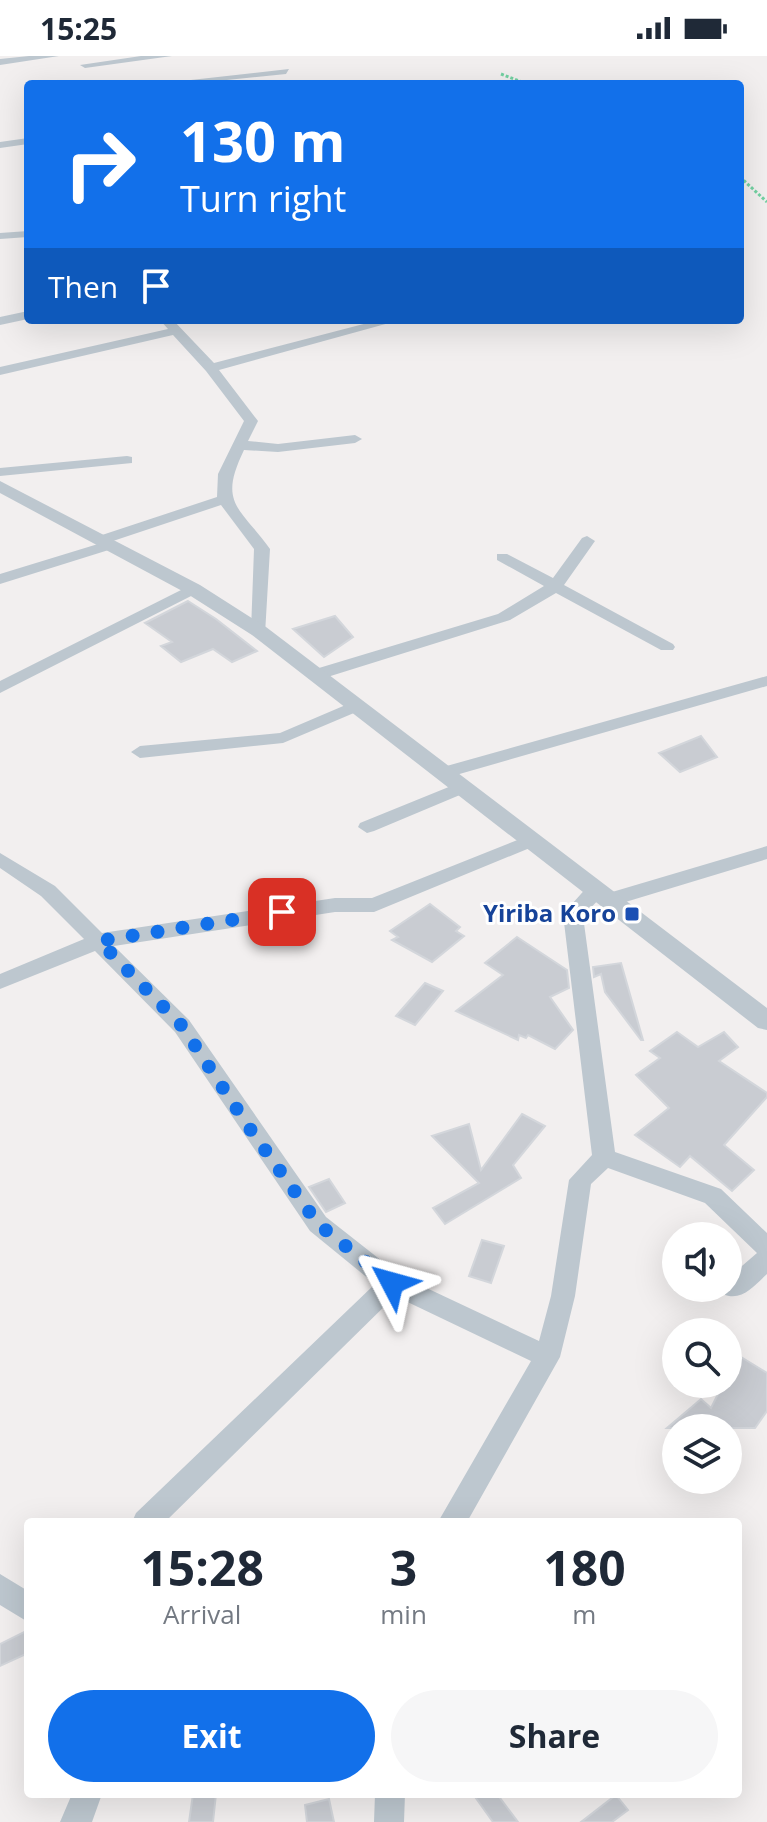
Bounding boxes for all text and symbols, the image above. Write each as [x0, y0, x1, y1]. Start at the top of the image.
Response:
text: 15:25 [40, 8, 117, 49]
text: 130 m [180, 102, 346, 178]
icon: right [48, 112, 152, 216]
text: Turn right [180, 174, 346, 223]
icon: arrive [134, 264, 178, 308]
text: Then [48, 266, 118, 307]
pin [248, 878, 316, 946]
icon: arrive [260, 890, 304, 934]
place label: Yiriba Koro [483, 896, 616, 929]
marker: Yiriba Koro [623, 905, 641, 923]
map controls [662, 1222, 742, 1494]
button: sound [662, 1222, 742, 1302]
position arrow [350, 1241, 434, 1325]
button: search [662, 1318, 742, 1398]
button: layers [662, 1414, 742, 1494]
text: 15:28 [140, 1535, 264, 1600]
text: 3 [390, 1535, 417, 1600]
text: 180 [543, 1535, 626, 1600]
text: Arrival [163, 1596, 241, 1632]
text: min [380, 1596, 427, 1632]
text: m [572, 1596, 596, 1632]
button: Exit [48, 1690, 375, 1782]
button: Share [391, 1690, 718, 1782]

